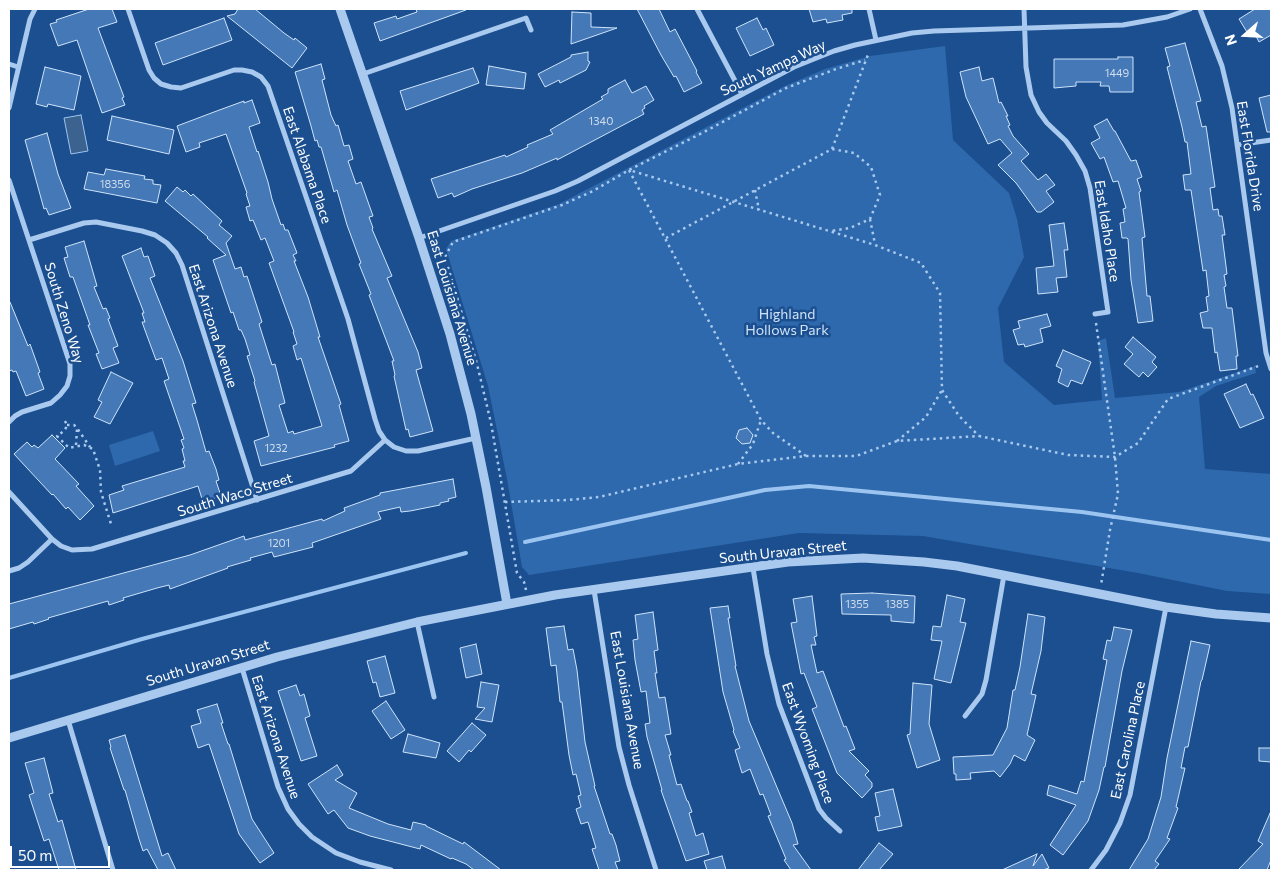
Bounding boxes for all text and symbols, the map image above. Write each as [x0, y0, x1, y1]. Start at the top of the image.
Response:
north arrow [1220, 10, 1270, 60]
text: N [1221, 32, 1240, 48]
street label: South Yampa Way [718, 36, 828, 100]
house number: 1449 [1105, 66, 1129, 80]
street label: East Florida Drive [1233, 100, 1267, 212]
street label: East Alabama Place [279, 104, 335, 226]
house number: 1340 [589, 114, 613, 128]
house number: 18356 [100, 177, 130, 191]
street label: East Idaho Place [1091, 179, 1123, 283]
street label: East Louisiana Avenue [423, 229, 481, 367]
street label: South Zeno Way [41, 261, 87, 365]
street label: East Arizona Avenue [185, 262, 241, 390]
park label: Highland Hollows Park [745, 306, 829, 338]
house number: 1232 [264, 441, 288, 455]
street label: South Waco Street [176, 470, 294, 520]
house number: 1201 [268, 536, 290, 550]
street label: South Uravan Street [718, 537, 848, 567]
house number: 1355 [845, 597, 869, 611]
house number: 1385 [885, 597, 909, 611]
street label: East Louisiana Avenue [607, 630, 647, 770]
street label: South Uravan Street [144, 636, 272, 690]
street label: East Arizona Avenue [248, 673, 304, 801]
street label: East Carolina Place [1107, 679, 1149, 801]
street label: East Wyoming Place [778, 680, 838, 806]
scale bar [12, 836, 112, 868]
text: 50 m [18, 846, 52, 864]

